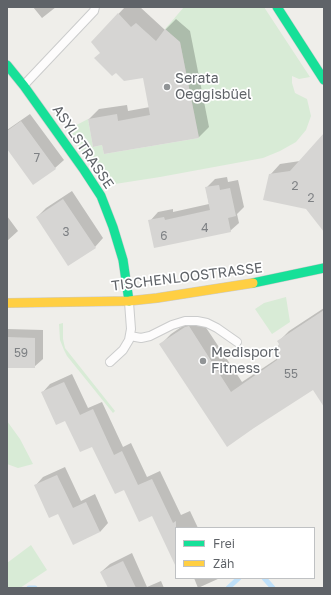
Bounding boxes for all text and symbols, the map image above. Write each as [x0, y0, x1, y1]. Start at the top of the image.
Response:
place label: Serata Oeggisbüel [175, 71, 252, 104]
marker: Serata Oeggisbüel [162, 82, 172, 92]
street label: ASYLSTRASSE [49, 102, 117, 192]
house number: 7 [34, 151, 40, 165]
house number: 2 [292, 179, 298, 193]
house number: 2 [308, 191, 314, 205]
house number: 4 [201, 221, 209, 235]
house number: 3 [62, 225, 70, 239]
house number: 6 [160, 229, 168, 243]
street label: TISCHENLOOSTRASSE [110, 259, 264, 295]
place label: Medisport Fitness [211, 345, 279, 378]
house number: 59 [14, 346, 28, 360]
marker: Medisport Fitness [198, 356, 208, 366]
house number: 55 [284, 367, 298, 381]
legend [175, 527, 315, 579]
text: Frei [213, 536, 235, 551]
text: Zäh [213, 556, 234, 571]

